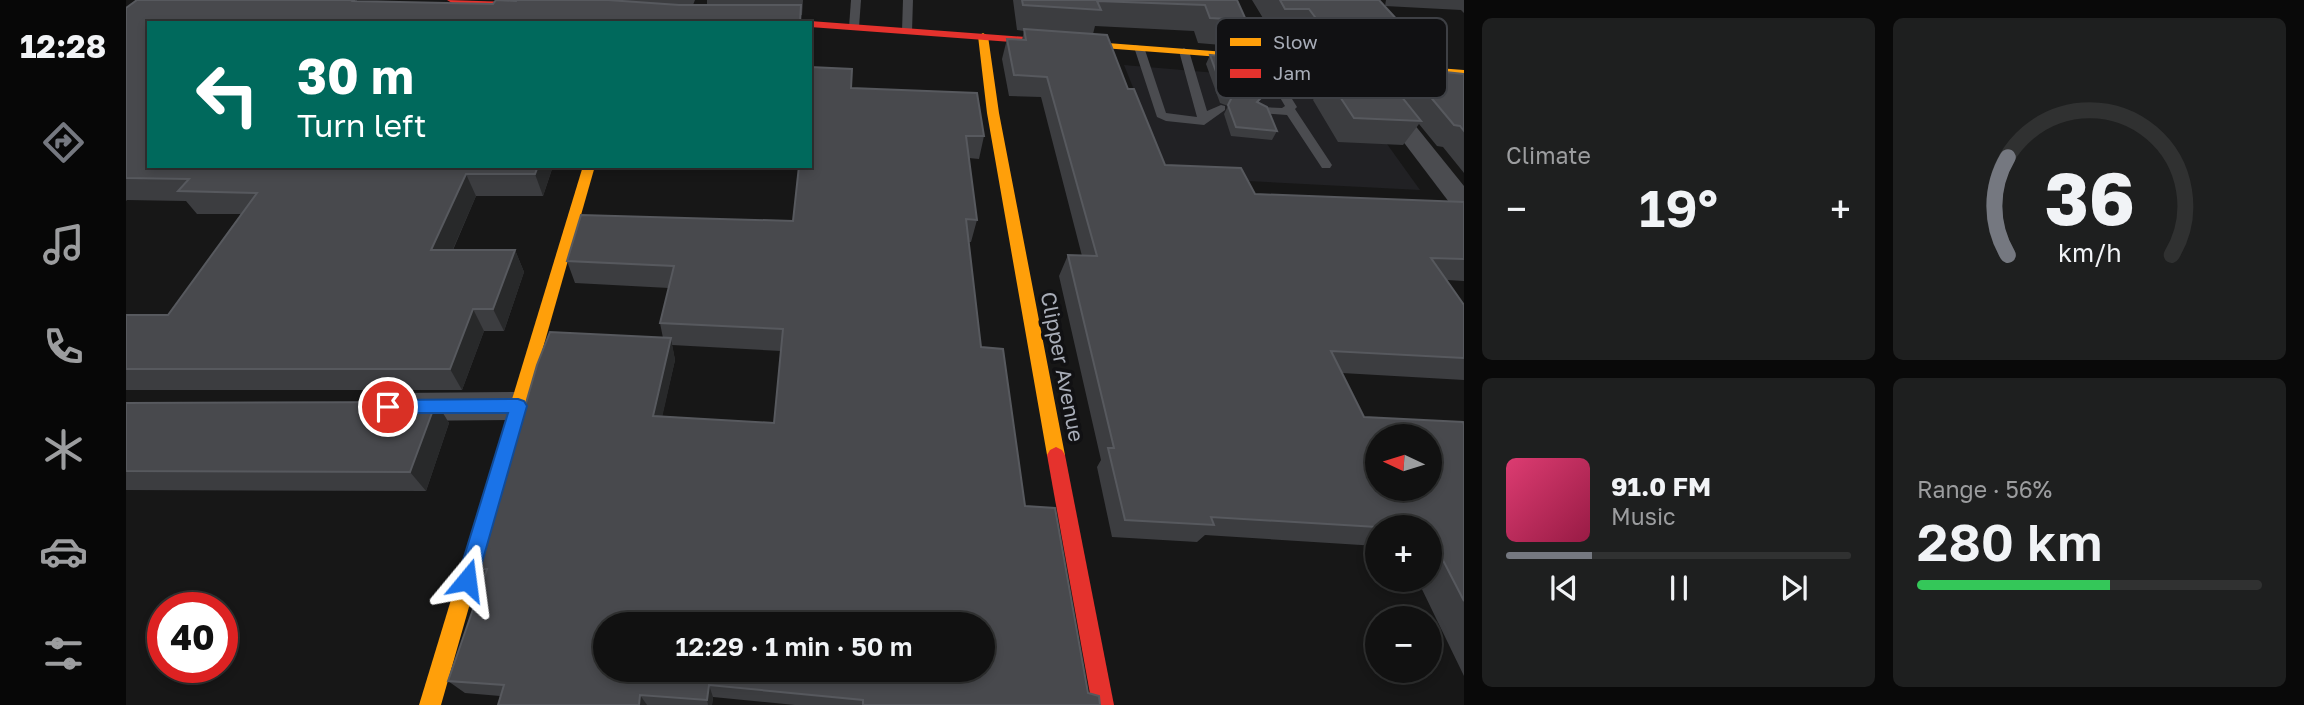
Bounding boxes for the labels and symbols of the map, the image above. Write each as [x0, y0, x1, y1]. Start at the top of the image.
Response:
legend [1216, 18, 1447, 98]
text: Slow [1273, 30, 1318, 53]
text: Jam [1273, 61, 1311, 84]
street label: Clipper Avenue [1036, 290, 1090, 444]
pin [358, 377, 418, 437]
north arrow [1365, 424, 1442, 500]
position arrow [430, 543, 504, 617]
speed limit sign: 40 [147, 592, 238, 683]

